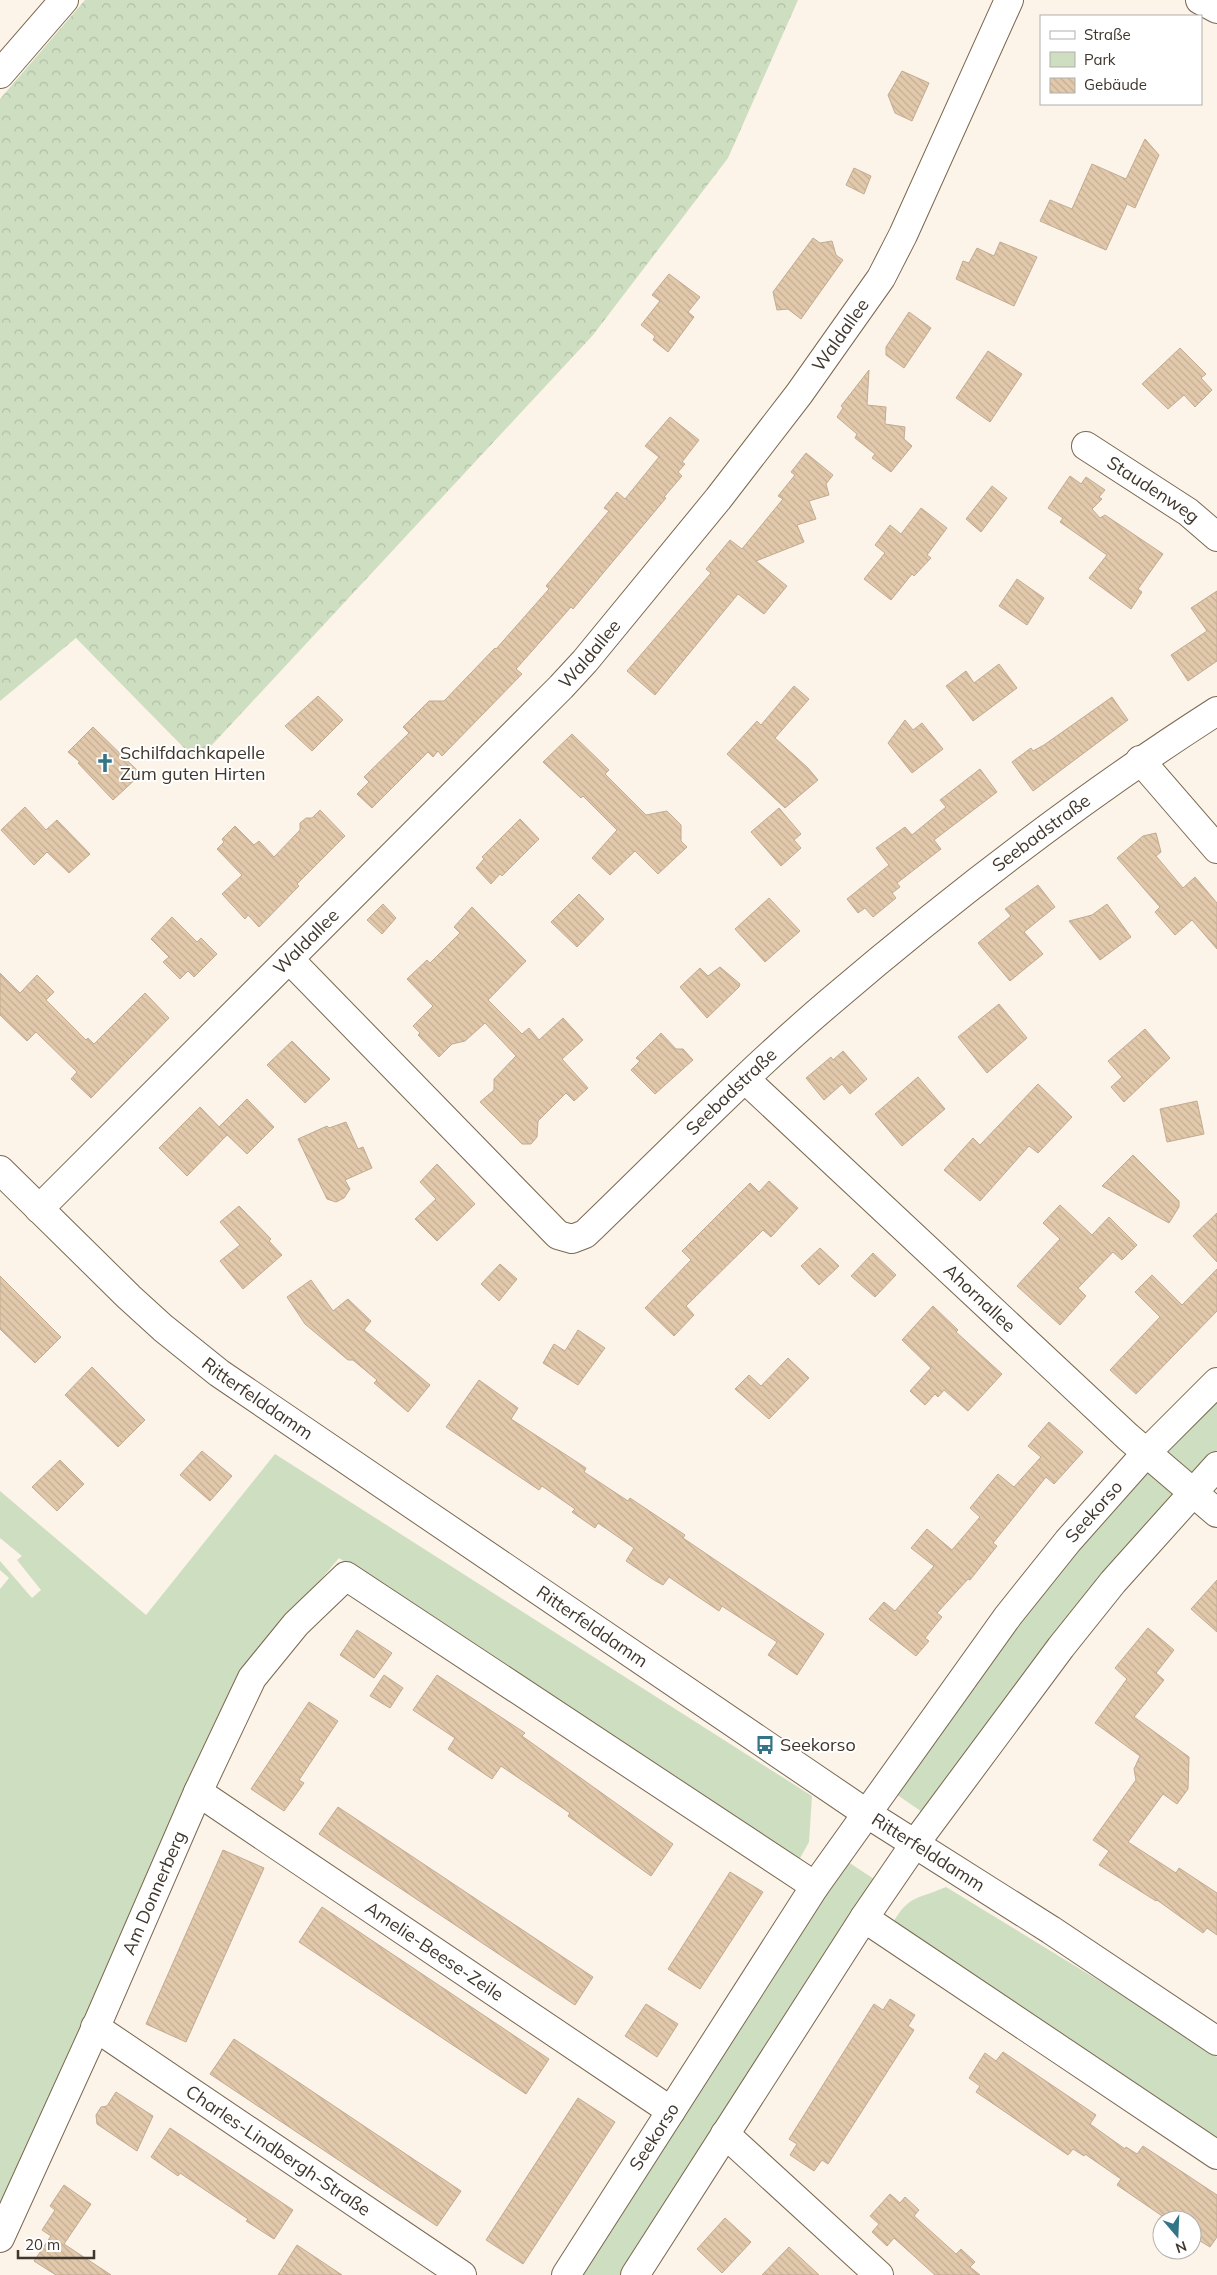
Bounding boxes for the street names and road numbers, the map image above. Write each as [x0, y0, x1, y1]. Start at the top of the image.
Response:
street label: Waldallee [807, 294, 874, 376]
street label: Staudenweg [1103, 451, 1205, 528]
street label: Waldallee [553, 614, 625, 693]
street label: Seebadstraße [987, 789, 1095, 877]
street label: Waldallee [268, 904, 344, 979]
street label: Seebadstraße [681, 1043, 781, 1140]
street label: Ahornallee [939, 1259, 1021, 1337]
street label: Ritterfelddamm [197, 1352, 318, 1445]
street label: Seekorso [1060, 1475, 1127, 1547]
street label: Ritterfelddamm [532, 1580, 652, 1672]
street label: Ritterfelddamm [868, 1808, 990, 1896]
street label: Am Donnerberg [117, 1827, 191, 1958]
street label: Amelie-Beese-Zeile [361, 1896, 508, 2006]
street label: Charles-Lindbergh-Straße [182, 2080, 375, 2221]
street label: Seekorso [624, 2098, 684, 2175]

